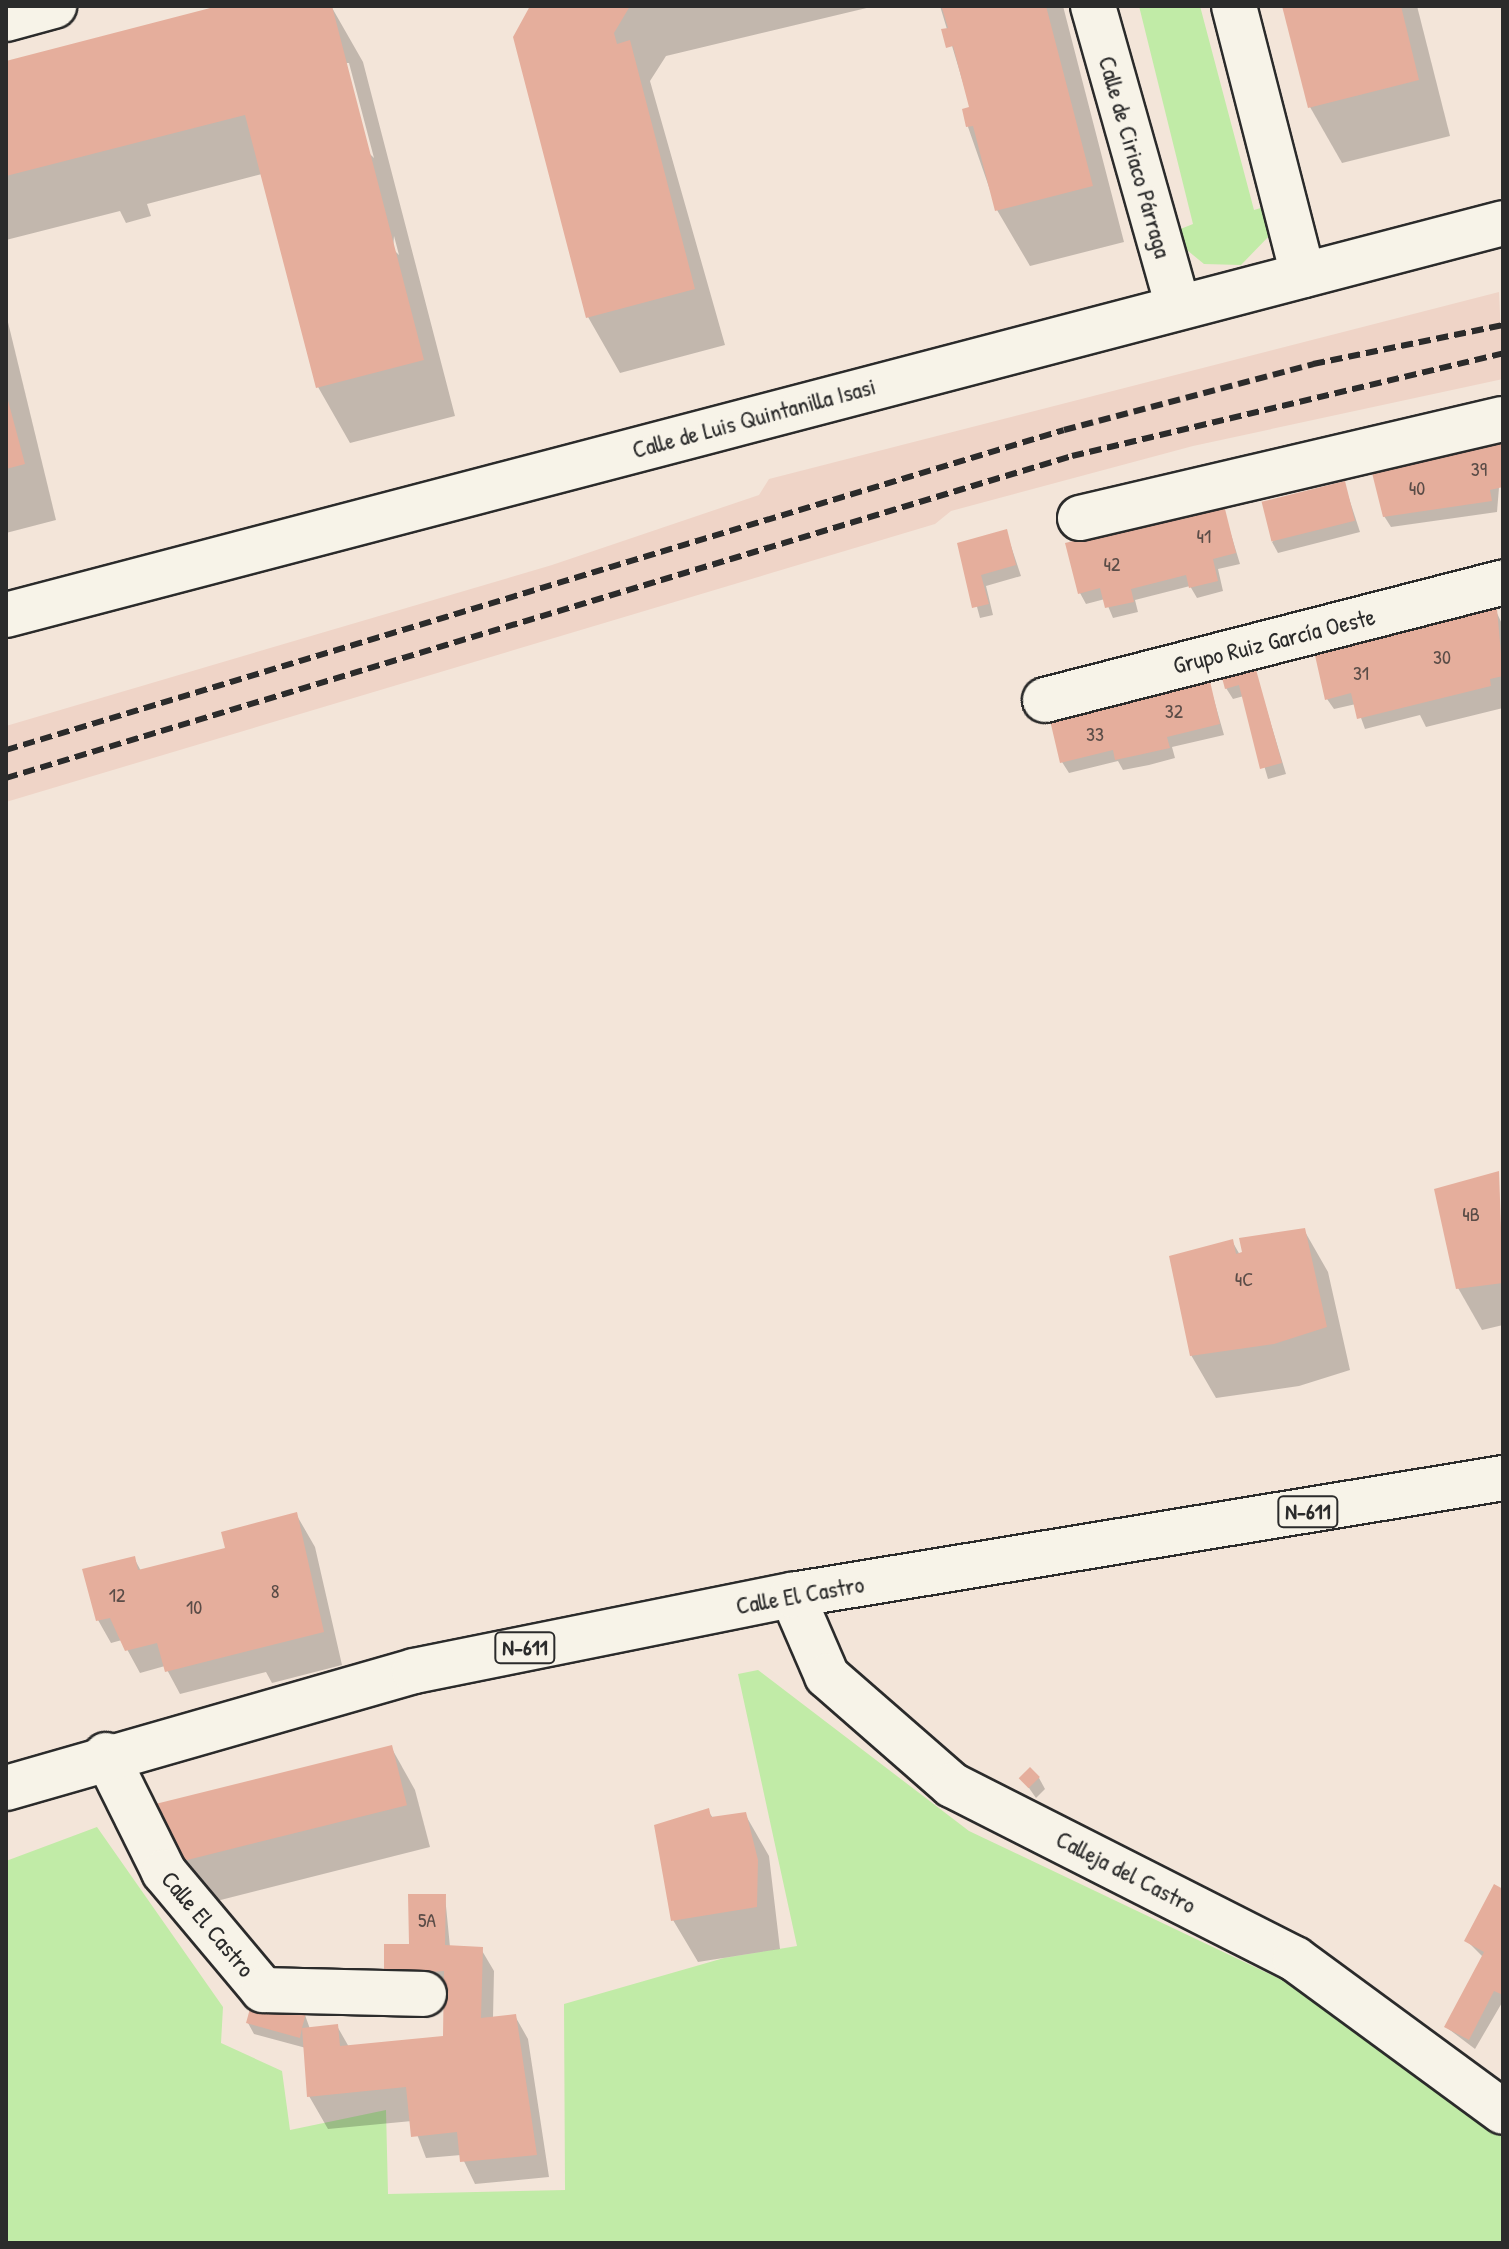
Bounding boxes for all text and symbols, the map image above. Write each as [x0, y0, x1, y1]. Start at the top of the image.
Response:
street label: Calle de Ciriaco Párraga [1092, 53, 1178, 261]
street label: Calle de Luis Quintanilla Isasi [629, 372, 879, 464]
house number: 39 [1471, 456, 1487, 480]
house number: 40 [1409, 475, 1425, 499]
house number: 41 [1197, 523, 1211, 547]
house number: 42 [1104, 551, 1120, 575]
street label: Grupo Ruiz García Oeste [1170, 602, 1378, 680]
house number: 30 [1433, 644, 1451, 668]
house number: 31 [1353, 660, 1369, 684]
house number: 32 [1165, 698, 1183, 722]
house number: 33 [1086, 721, 1104, 745]
house number: 4B [1462, 1201, 1480, 1225]
house number: 4C [1235, 1266, 1253, 1290]
road number: N-611 [1276, 1494, 1340, 1530]
street label: Calle El Castro [734, 1570, 866, 1620]
house number: 8 [271, 1578, 279, 1602]
house number: 12 [109, 1582, 125, 1606]
house number: 10 [186, 1594, 202, 1618]
road number: N-611 [493, 1630, 557, 1666]
street label: Calleja del Castro [1051, 1824, 1201, 1920]
street label: Calle El Castro [155, 1865, 261, 1983]
house number: 5A [418, 1907, 436, 1931]

